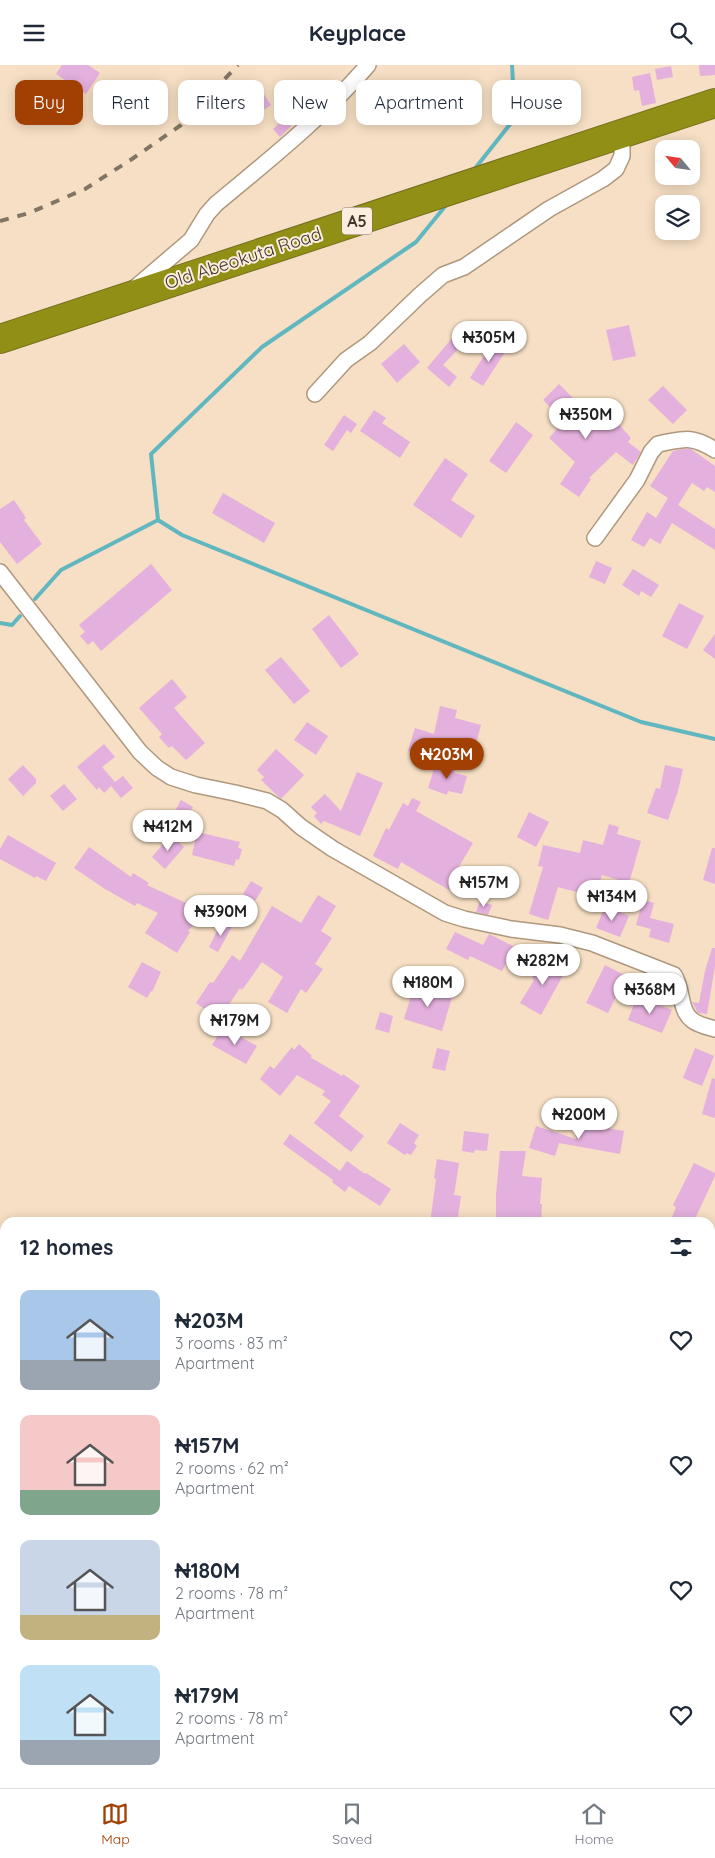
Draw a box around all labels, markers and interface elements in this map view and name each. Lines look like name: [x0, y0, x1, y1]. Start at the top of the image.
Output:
icon: menu: [20, 19, 48, 47]
text: Keyplace: [309, 19, 406, 47]
icon: search: [667, 19, 695, 47]
chip: Buy: [15, 80, 83, 125]
chip: Rent: [93, 80, 168, 125]
chip: Filters: [178, 80, 264, 125]
chip: New: [274, 80, 346, 125]
chip: Apartment: [356, 80, 482, 125]
chip: House: [492, 80, 581, 125]
north arrow: [655, 140, 700, 185]
map controls: [655, 140, 700, 240]
button: layers: [655, 195, 700, 240]
road number: A5: [342, 207, 372, 235]
street label: Old Abeokuta Road: [162, 222, 324, 294]
pin: ₦305M: [454, 321, 524, 363]
text: ₦305M: [463, 327, 515, 347]
pin: ₦350M: [551, 397, 621, 440]
text: ₦350M: [560, 404, 612, 424]
pin: ₦203M: [412, 737, 482, 780]
text: ₦203M: [421, 744, 473, 764]
pin: ₦412M: [133, 809, 203, 852]
text: ₦412M: [143, 816, 193, 836]
pin: ₦157M: [449, 865, 519, 908]
text: ₦157M: [459, 872, 509, 892]
pin: ₦134M: [577, 879, 647, 922]
text: ₦134M: [587, 886, 637, 906]
pin: ₦390M: [186, 895, 256, 937]
text: ₦390M: [195, 901, 247, 921]
pin: ₦282M: [508, 943, 578, 986]
text: ₦282M: [517, 950, 569, 970]
pin: ₦180M: [393, 965, 463, 1008]
text: ₦180M: [403, 972, 453, 992]
pin: ₦368M: [615, 973, 685, 1015]
text: ₦368M: [624, 979, 676, 999]
pin: ₦179M: [200, 1003, 270, 1046]
text: ₦179M: [211, 1010, 259, 1030]
pin: ₦200M: [544, 1097, 614, 1140]
text: ₦200M: [552, 1104, 606, 1124]
icon: filters: [667, 1233, 695, 1261]
text: 12 homes: [20, 1234, 113, 1260]
text: ₦203M: [175, 1307, 244, 1333]
icon: home: [60, 1310, 120, 1370]
icon: heart: [667, 1326, 695, 1354]
text: 3 rooms · 83 m²: [175, 1333, 288, 1353]
text: Apartment: [175, 1353, 255, 1373]
text: ₦157M: [175, 1432, 239, 1458]
icon: home: [60, 1435, 120, 1495]
icon: heart: [667, 1451, 695, 1479]
text: 2 rooms · 62 m²: [175, 1458, 289, 1478]
text: Apartment: [175, 1478, 255, 1498]
text: ₦180M: [175, 1557, 240, 1583]
icon: home: [60, 1560, 120, 1620]
icon: heart: [667, 1576, 695, 1604]
text: 2 rooms · 78 m²: [175, 1583, 288, 1603]
text: Apartment: [175, 1603, 255, 1623]
text: ₦179M: [175, 1682, 239, 1708]
icon: home: [60, 1685, 120, 1745]
icon: heart: [667, 1701, 695, 1729]
text: 2 rooms · 78 m²: [175, 1708, 288, 1728]
text: Apartment: [175, 1728, 255, 1748]
tab: Map: [101, 1800, 130, 1848]
tab: Saved: [332, 1800, 372, 1848]
tab: Home: [575, 1800, 614, 1848]

